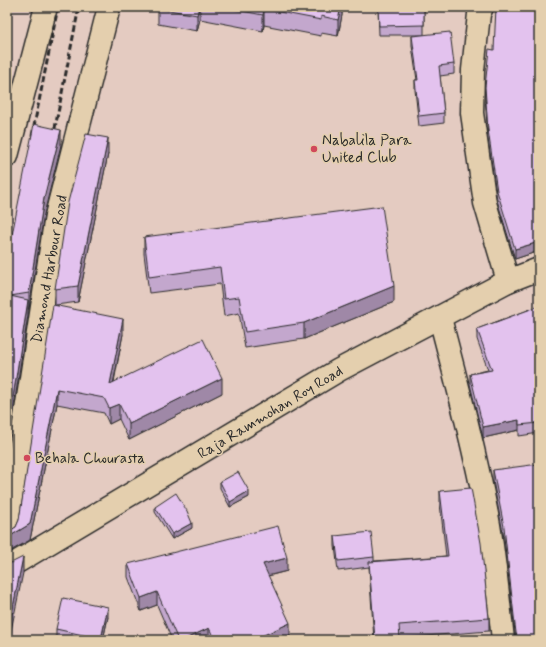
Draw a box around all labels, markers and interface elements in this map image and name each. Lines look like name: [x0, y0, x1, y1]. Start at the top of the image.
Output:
place label: Nabalila Para United Club: [322, 131, 413, 168]
marker: Nabalila Para United Club: [309, 144, 319, 154]
street label: Diamond Harbour Road: [27, 193, 73, 345]
street label: Raja Rammohan Roy Road: [194, 361, 347, 464]
place label: Behala Chourasta: [35, 449, 145, 469]
marker: Behala Chourasta: [22, 453, 32, 463]

